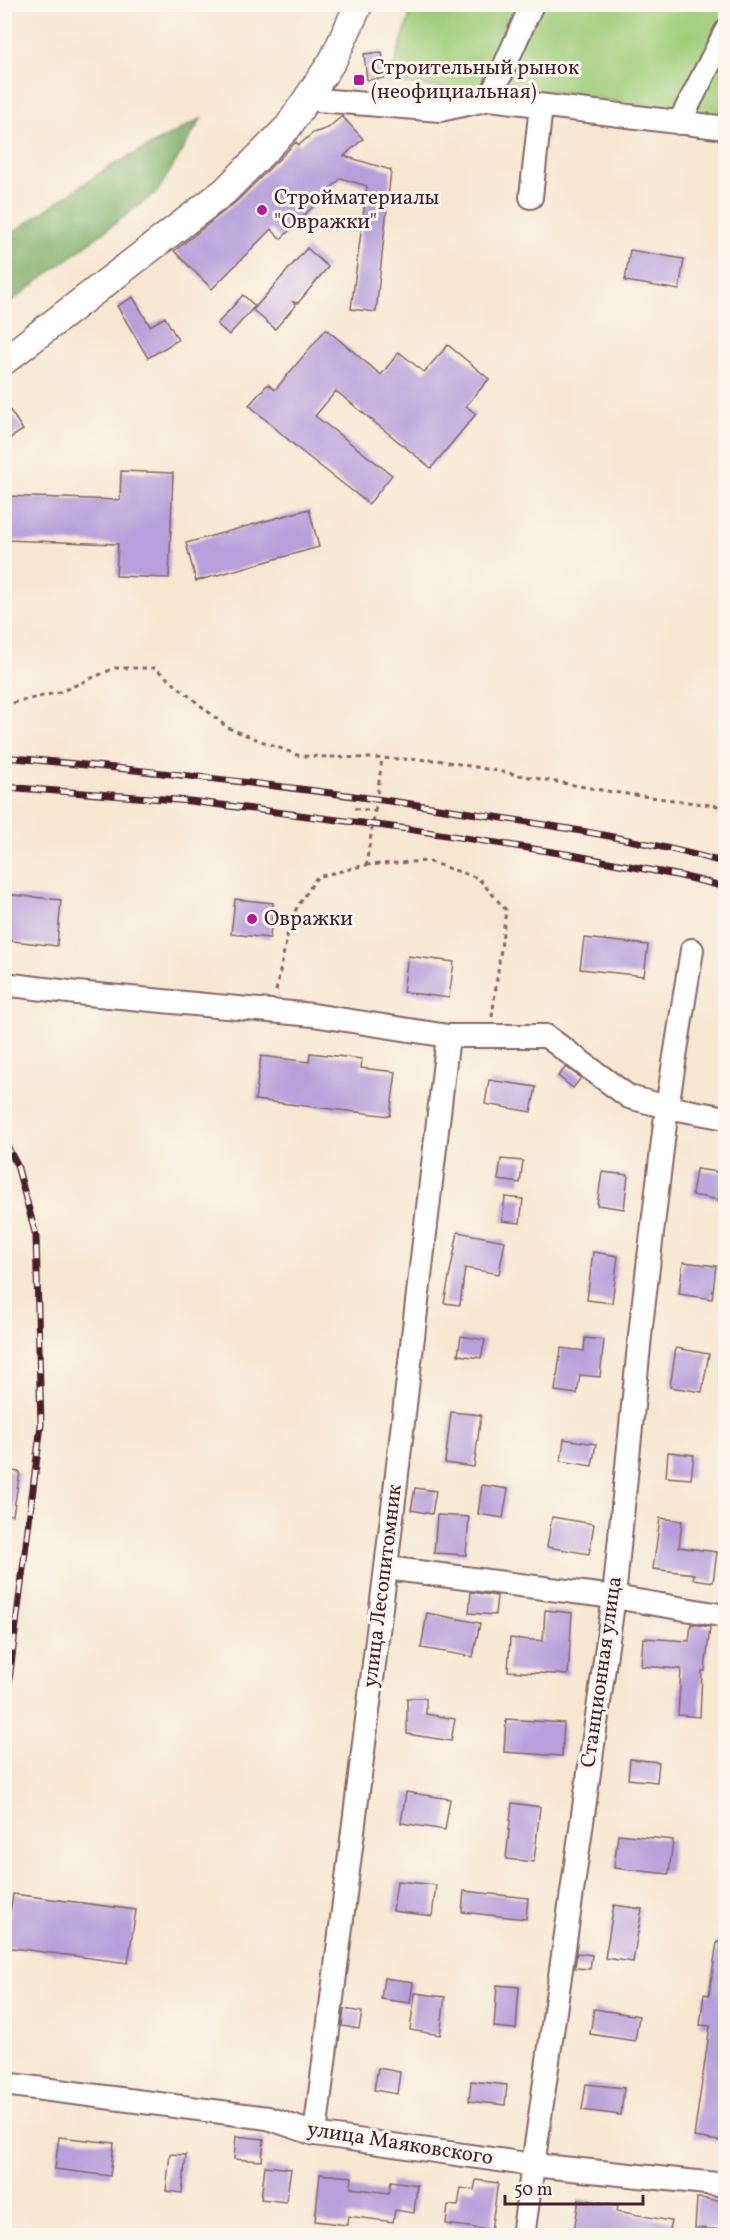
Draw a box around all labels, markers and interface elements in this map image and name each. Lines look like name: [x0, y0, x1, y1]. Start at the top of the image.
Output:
place label: Строительный рынок (неофициальная): [371, 54, 579, 107]
marker: Строительный рынок (неофициальная): [352, 73, 366, 87]
place label: Стройматериалы "Овражки": [274, 184, 440, 237]
marker: Стройматериалы "Овражки": [255, 203, 269, 217]
place label: Овражки: [264, 905, 353, 934]
marker: Овражки: [245, 912, 259, 926]
street label: улица Лесопитомник: [356, 1483, 410, 1689]
street label: Станционная улица: [574, 1575, 630, 1769]
street label: улица Маяковского: [305, 2115, 495, 2173]
scale bar: [505, 2168, 643, 2206]
text: 50 m: [514, 2178, 553, 2203]

